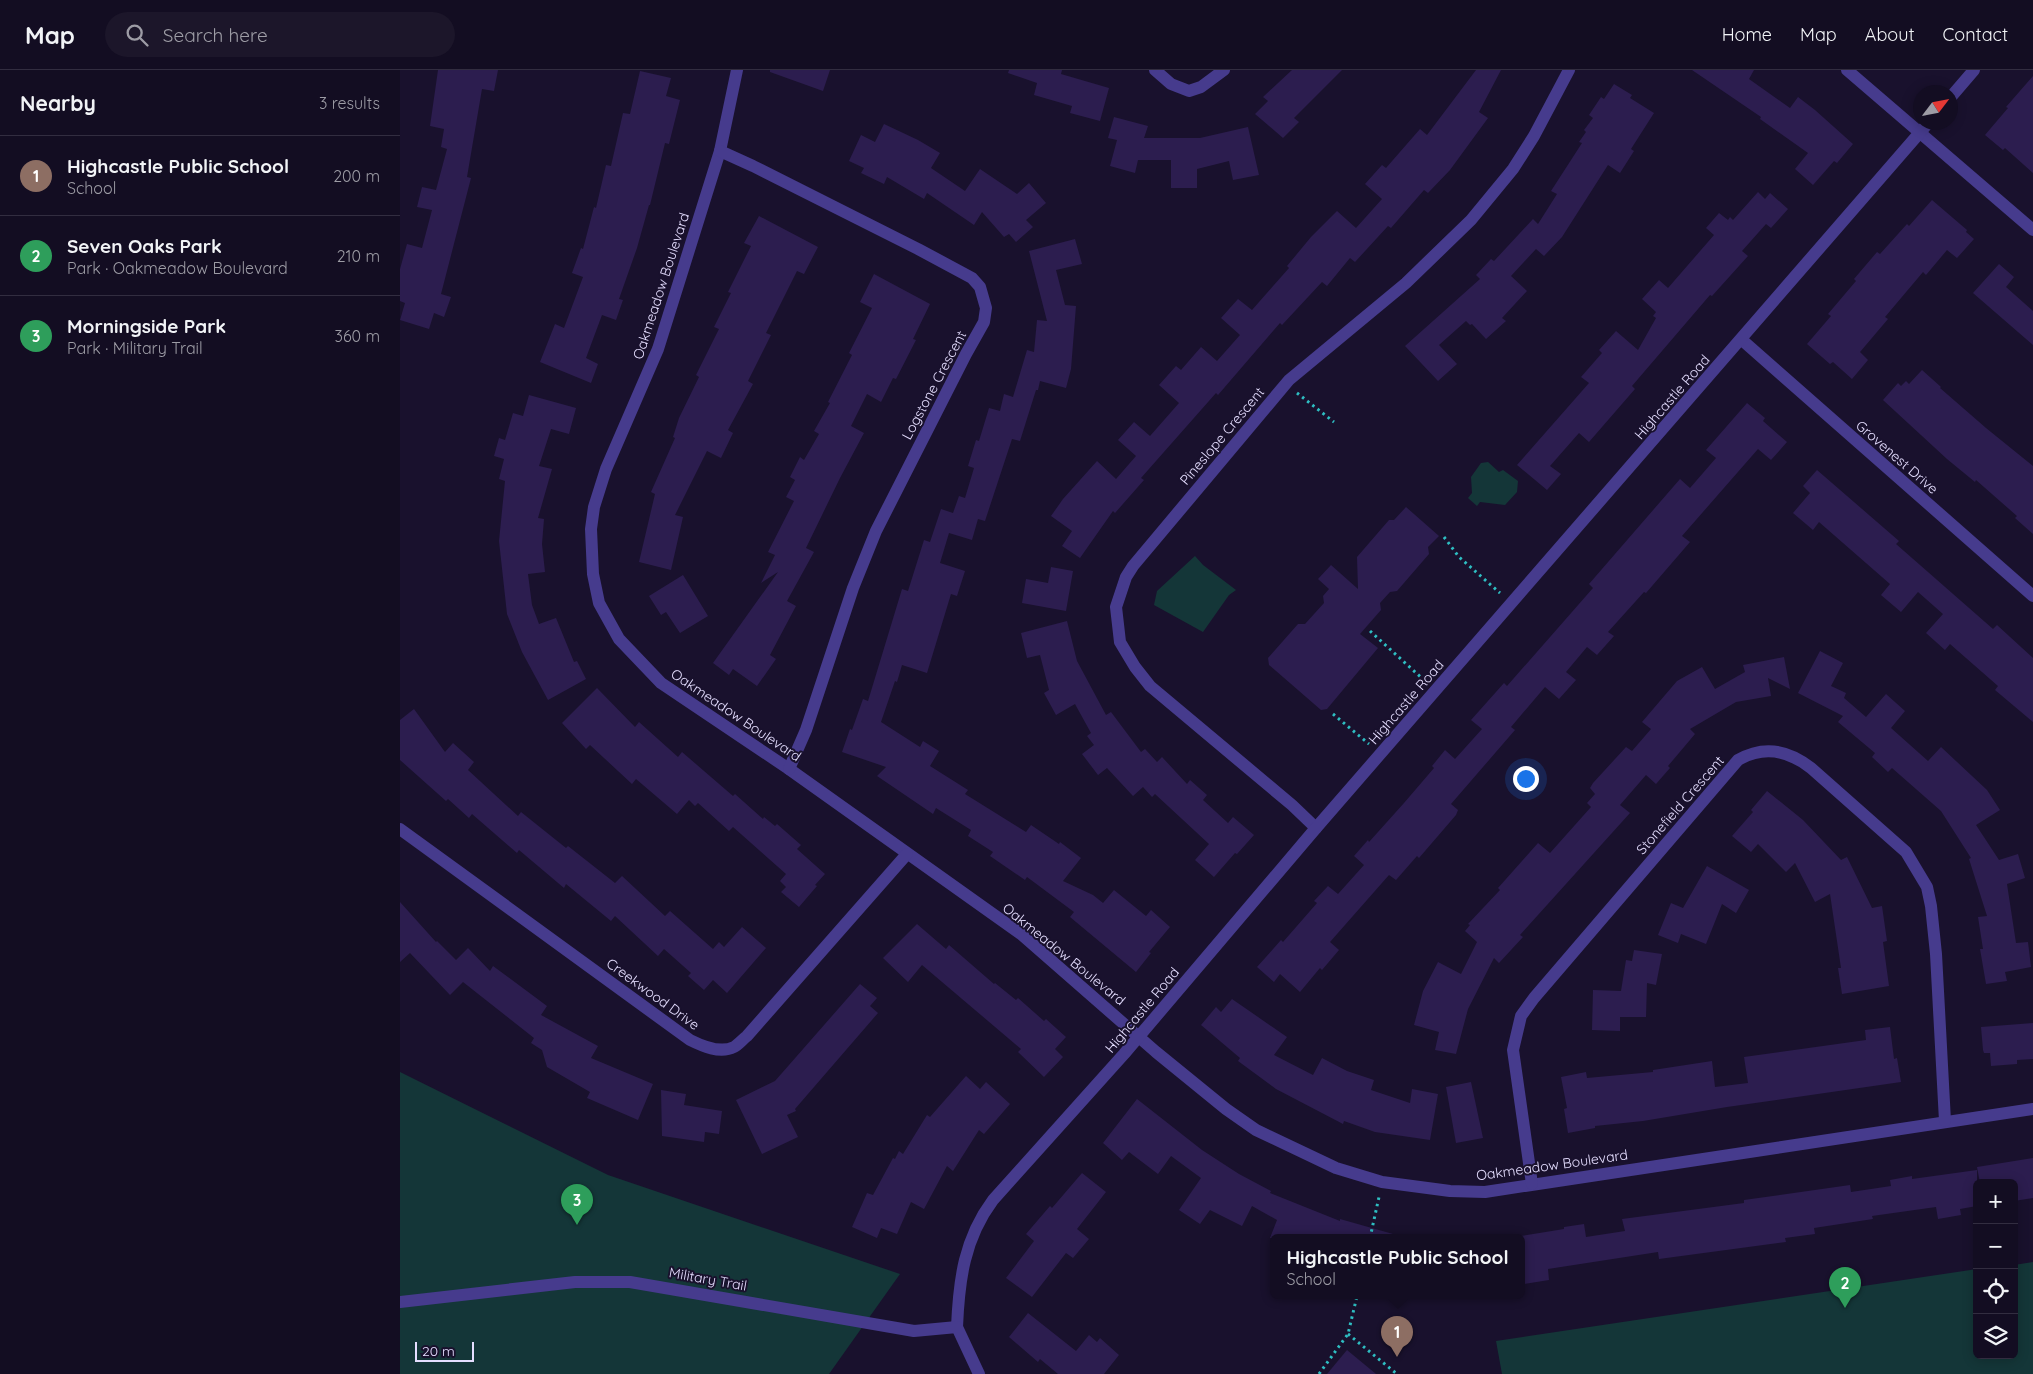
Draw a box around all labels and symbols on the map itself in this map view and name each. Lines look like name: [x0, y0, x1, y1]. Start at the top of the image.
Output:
north arrow: [1913, 85, 1958, 130]
street label: Oakmeadow Boulevard: [629, 210, 693, 362]
street label: Logstone Crescent: [898, 327, 970, 443]
street label: Highcastle Road: [1630, 351, 1714, 443]
street label: Pineslope Crescent: [1176, 383, 1268, 489]
street label: Grovenest Drive: [1852, 416, 1942, 498]
street label: Highcastle Road: [1364, 656, 1448, 748]
street label: Oakmeadow Boulevard: [668, 665, 804, 765]
street label: Stonefield Crescent: [1632, 752, 1728, 858]
your location: [1513, 766, 1539, 792]
street label: Oakmeadow Boulevard: [999, 899, 1129, 1009]
street label: Creekwood Drive: [603, 954, 703, 1034]
street label: Highcastle Road: [1101, 963, 1183, 1057]
street label: Oakmeadow Boulevard: [1475, 1145, 1629, 1185]
pin: 3: [561, 1184, 593, 1225]
street label: Military Trail: [668, 1263, 748, 1295]
pin: 2: [1829, 1267, 1861, 1308]
pin: 1: [1381, 1316, 1413, 1357]
scale bar: [415, 1339, 474, 1362]

